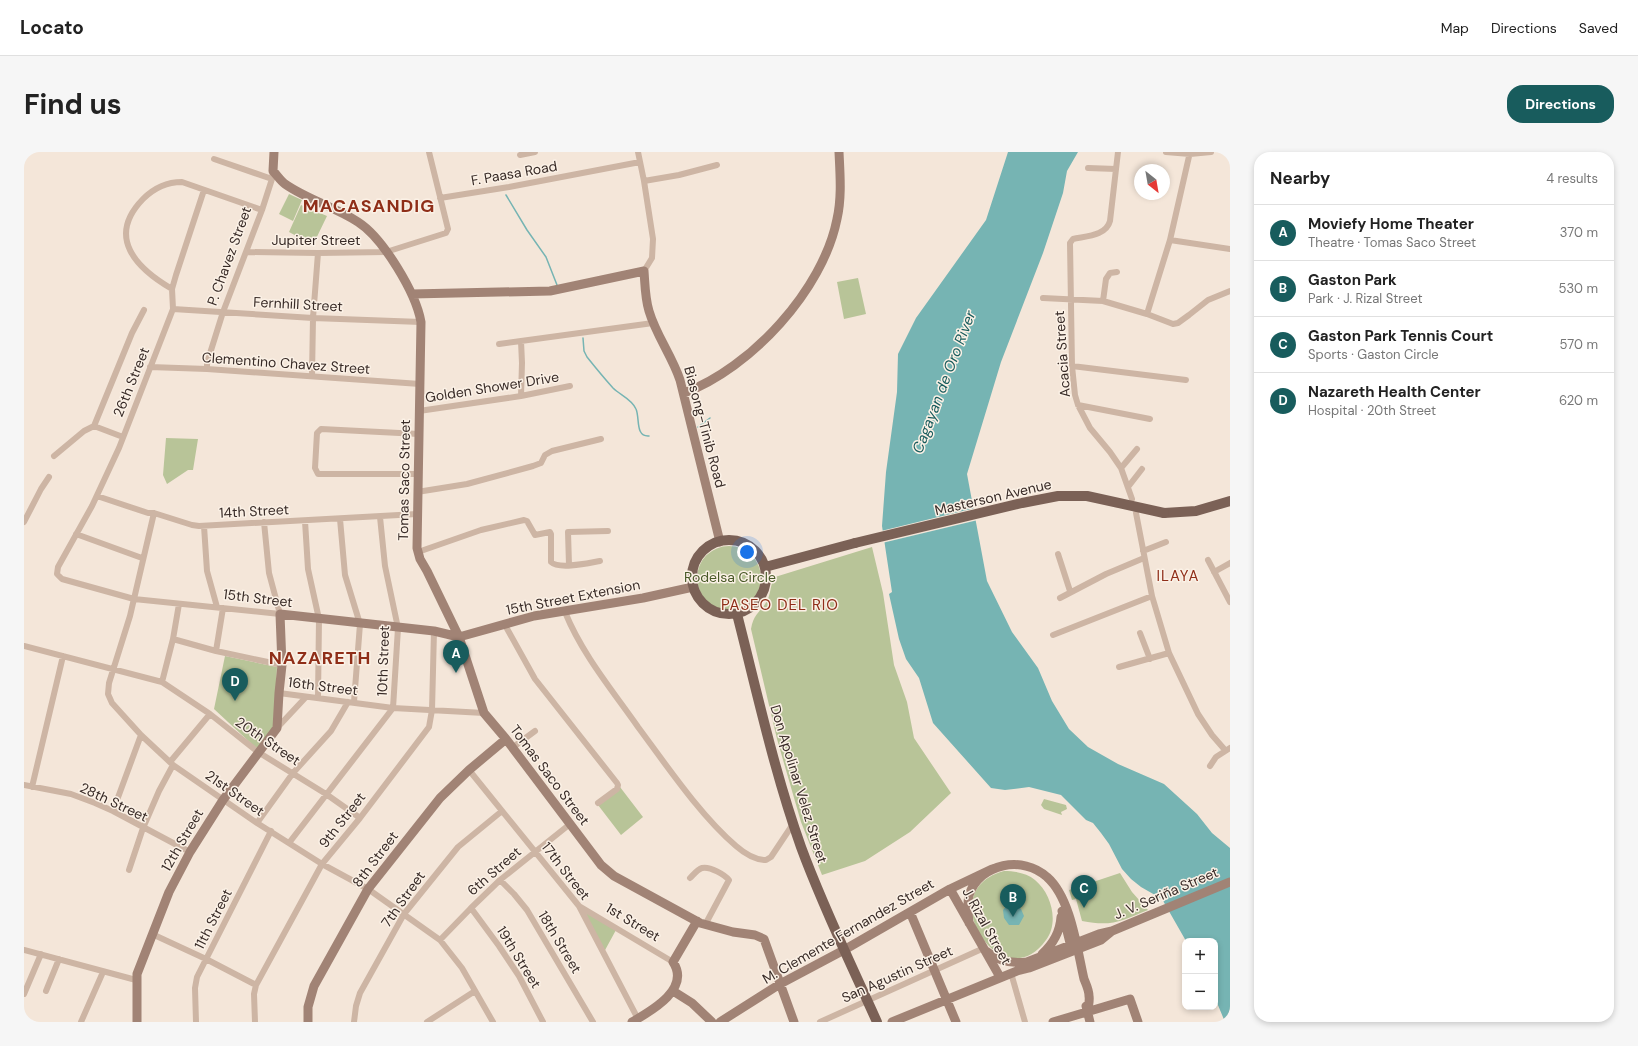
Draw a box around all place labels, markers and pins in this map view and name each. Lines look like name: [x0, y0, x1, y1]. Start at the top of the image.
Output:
pin: A: [443, 640, 469, 673]
pin: D: [222, 668, 248, 701]
pin: C: [1071, 875, 1097, 908]
pin: B: [1000, 884, 1026, 917]

